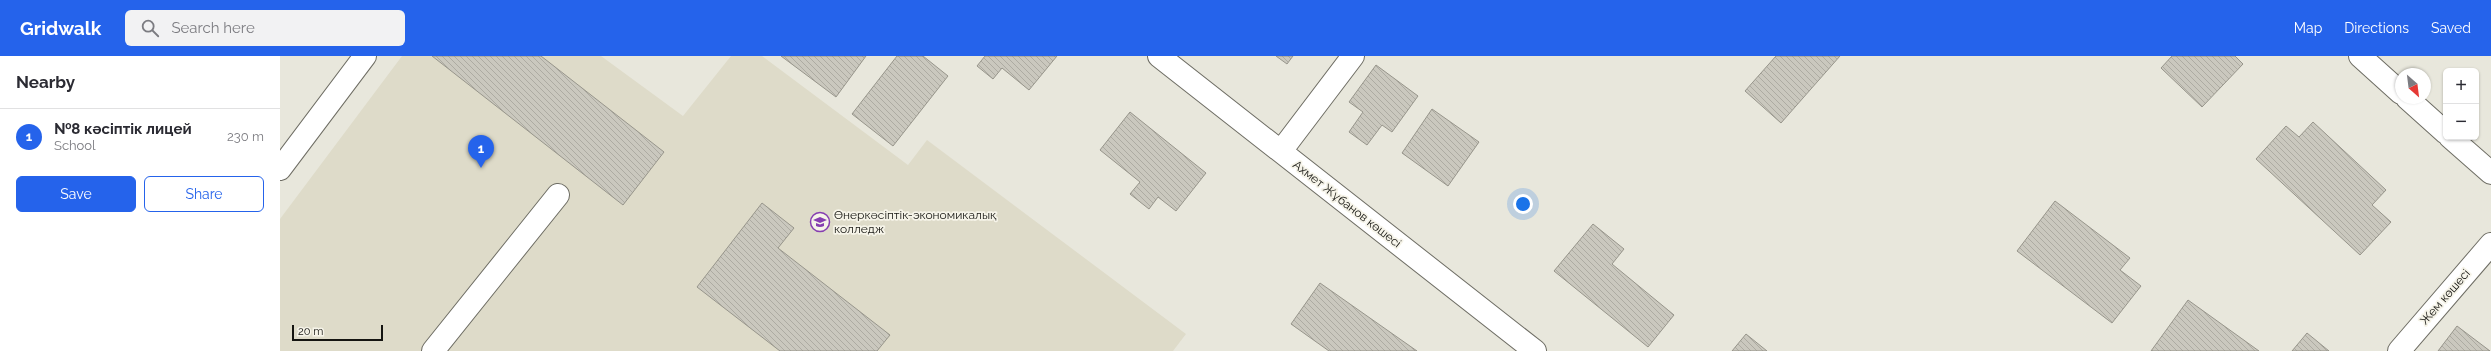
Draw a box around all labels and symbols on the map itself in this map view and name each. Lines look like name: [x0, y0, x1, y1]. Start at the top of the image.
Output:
north arrow: [2395, 68, 2431, 104]
pin: 1: [468, 135, 494, 168]
street label: Ахмет Жұбанов көшесі: [1290, 158, 1404, 250]
your location: [1513, 194, 1533, 214]
place label: Өнеркәсіптік-экономикалық колледж: [834, 208, 997, 236]
school or university icon: Өнеркәсіптік-экономикалық колледж: [809, 211, 831, 233]
street label: Жем көшесі: [2417, 266, 2473, 328]
scale bar: [292, 323, 383, 342]

